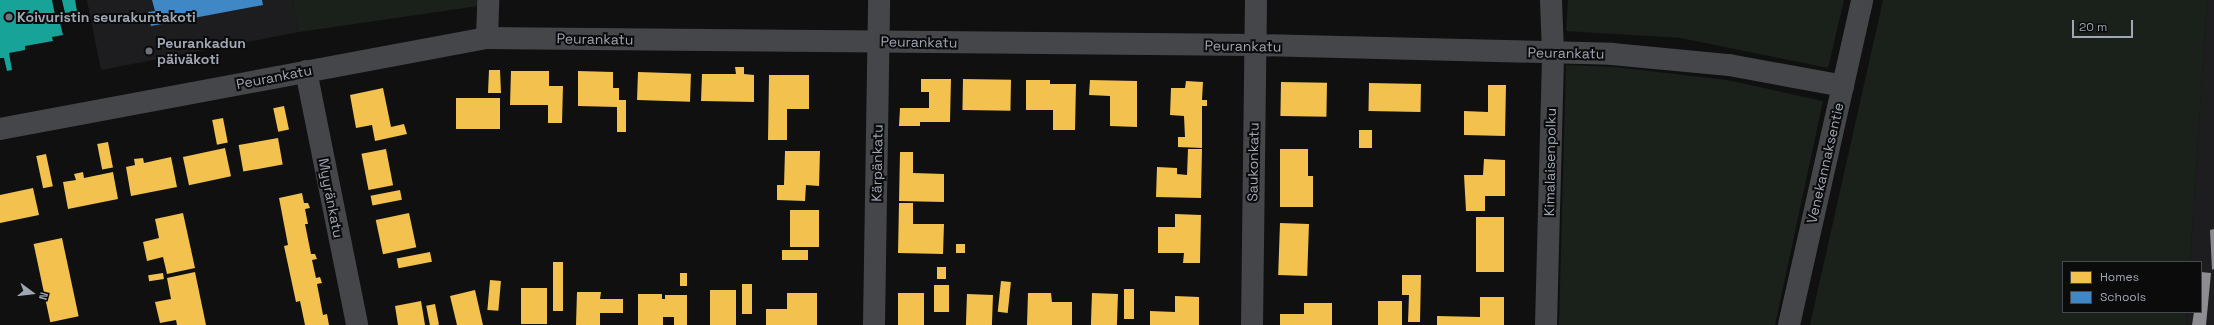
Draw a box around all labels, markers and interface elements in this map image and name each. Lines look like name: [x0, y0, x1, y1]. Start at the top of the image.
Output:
place label: Koivuristin seurakuntakoti: [17, 9, 196, 25]
marker: Koivuristin seurakuntakoti: [4, 12, 14, 22]
scale bar: [2074, 12, 2135, 38]
text: 20 m: [2079, 19, 2107, 35]
street label: Peurankatu: [557, 30, 633, 48]
street label: Peurankatu: [881, 33, 957, 51]
place label: Peurankadun päiväkoti: [157, 35, 246, 68]
street label: Peurankatu: [1205, 37, 1281, 55]
street label: Peurankatu: [1528, 44, 1604, 62]
marker: Peurankadun päiväkoti: [144, 46, 154, 56]
street label: Peurankatu: [235, 61, 313, 93]
street label: Venekannaksentie: [1803, 101, 1847, 225]
street label: Kimalaisenpolku: [1541, 108, 1559, 216]
street label: Saukonkatu: [1244, 122, 1262, 202]
street label: Kärpänkatu: [868, 124, 886, 202]
street label: Myyränkatu: [315, 157, 347, 239]
legend: [2062, 261, 2202, 313]
text: Homes: [2100, 269, 2139, 285]
north arrow: [12, 273, 52, 313]
text: Schools: [2100, 289, 2146, 305]
text: N: [36, 291, 51, 301]

